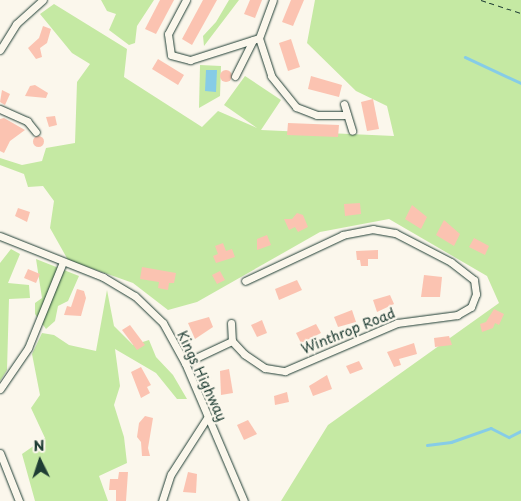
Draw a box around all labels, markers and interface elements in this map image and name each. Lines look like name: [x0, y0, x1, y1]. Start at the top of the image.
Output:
street label: Winthrop Road: [298, 304, 398, 358]
street label: Kings Highway: [174, 328, 230, 424]
text: N: [33, 435, 45, 456]
north arrow: [15, 436, 65, 486]

